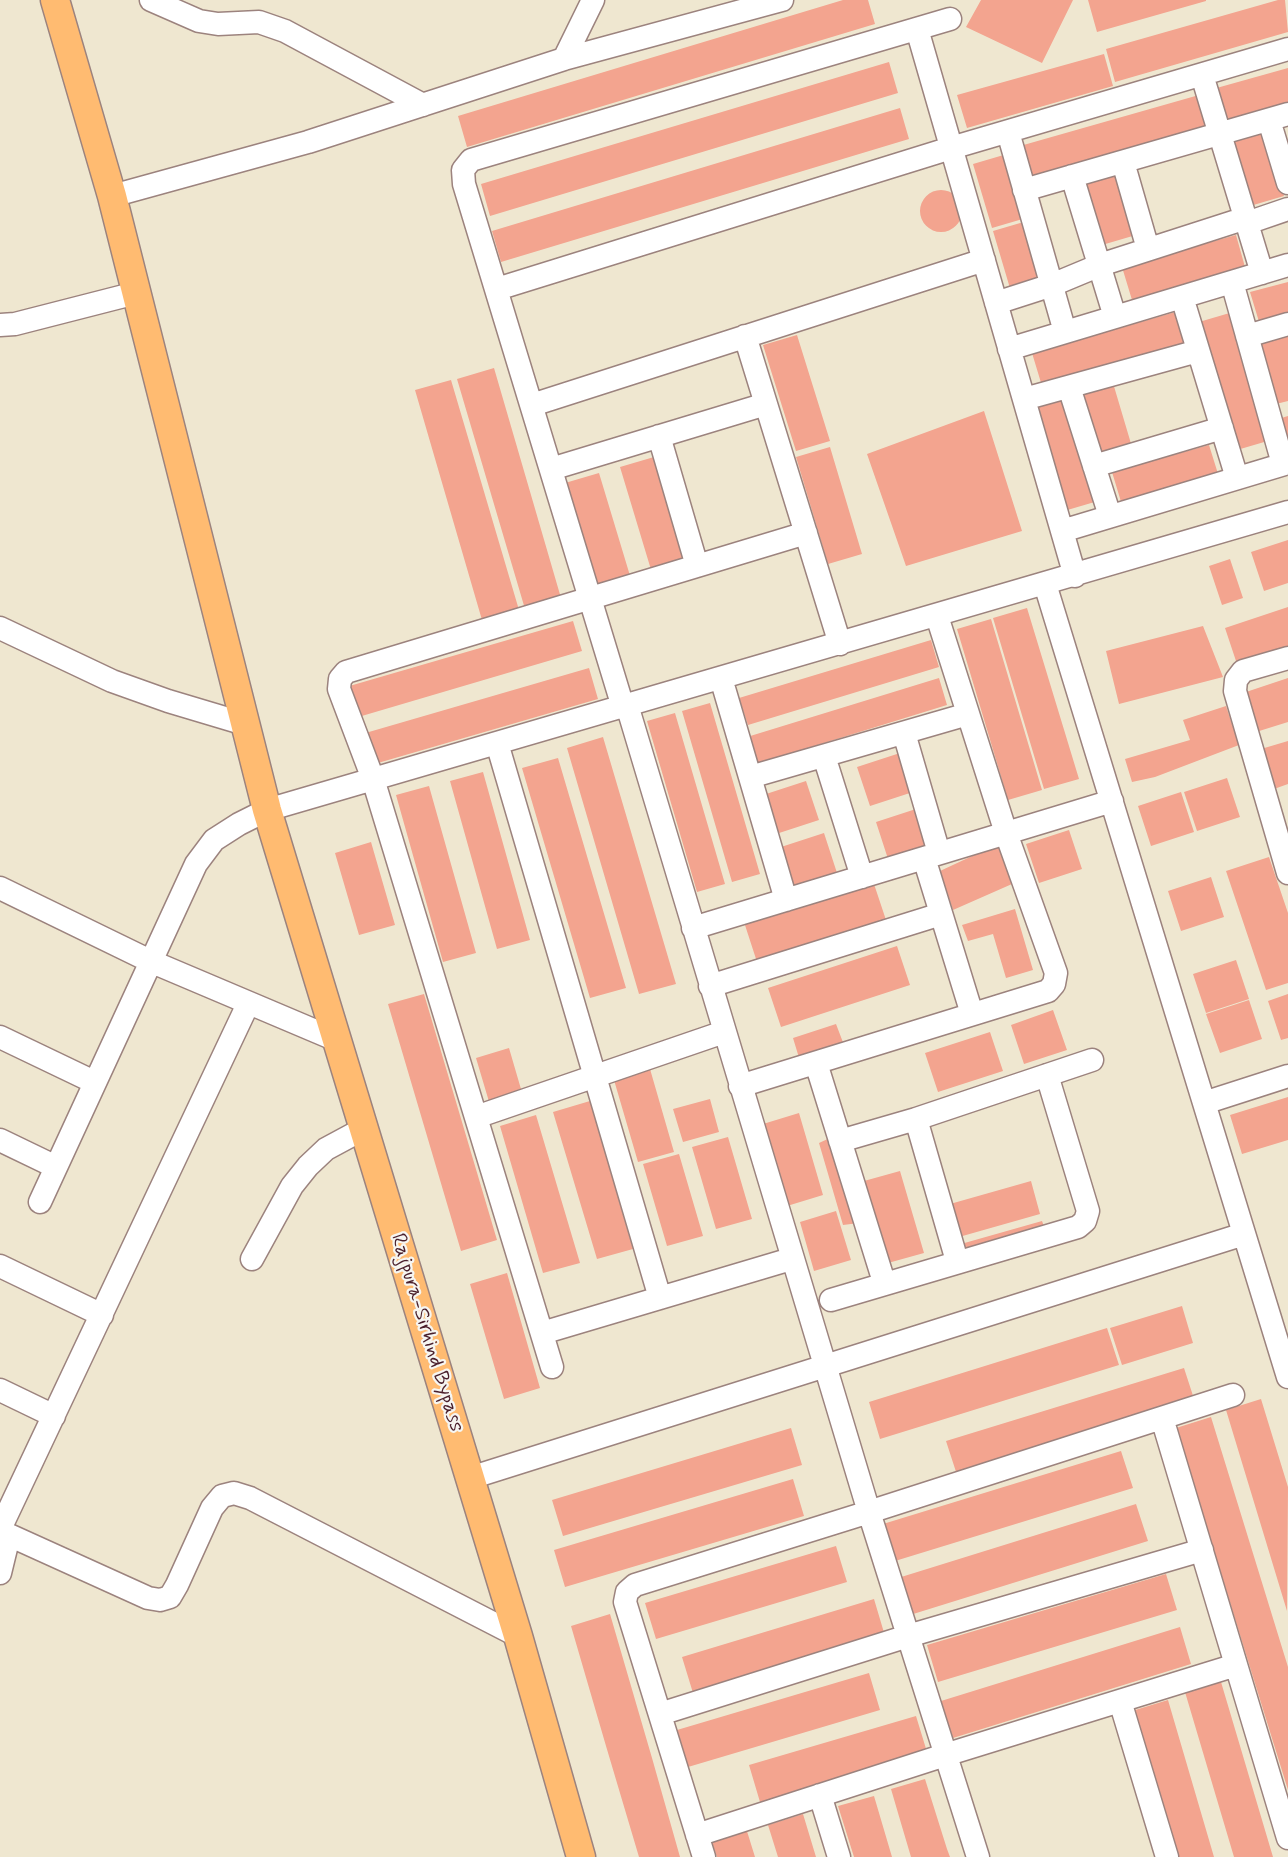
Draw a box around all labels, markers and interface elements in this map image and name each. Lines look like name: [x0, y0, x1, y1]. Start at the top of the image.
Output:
street label: Rajpura-Sirhind Bypass: [384, 1231, 468, 1435]

